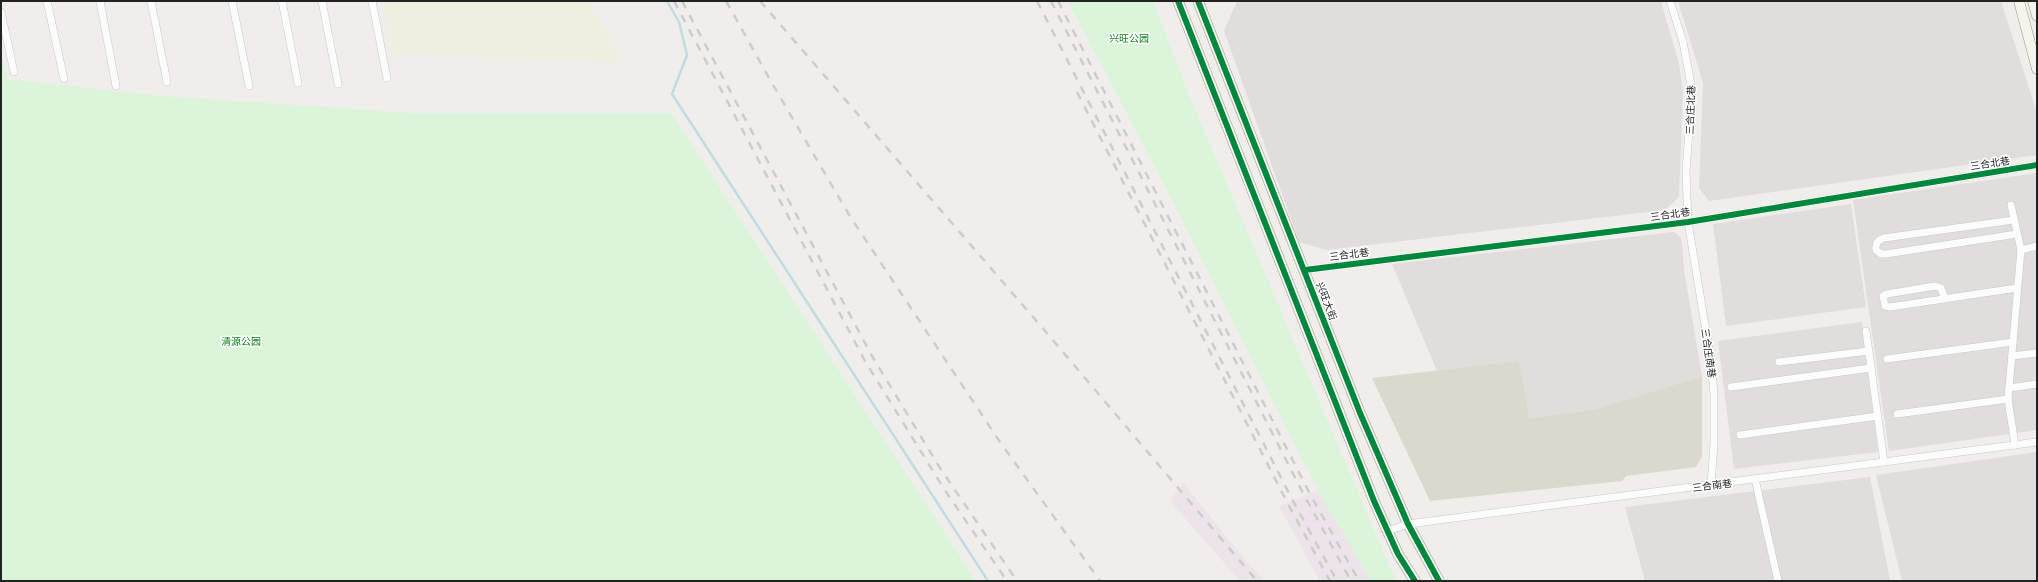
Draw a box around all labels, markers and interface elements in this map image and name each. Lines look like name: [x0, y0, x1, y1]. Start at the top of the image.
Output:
park label: 兴旺公园: [1109, 32, 1149, 46]
street label: 三合庄北巷: [1683, 85, 1699, 135]
street label: 三合北巷: [1969, 154, 2011, 174]
street label: 三合北巷: [1649, 205, 1691, 225]
street label: 三合北巷: [1328, 246, 1370, 264]
street label: 兴旺大街: [1312, 280, 1340, 323]
street label: 三合庄南巷: [1698, 327, 1718, 379]
park label: 清源公园: [221, 335, 261, 349]
street label: 三合南巷: [1691, 477, 1733, 495]

